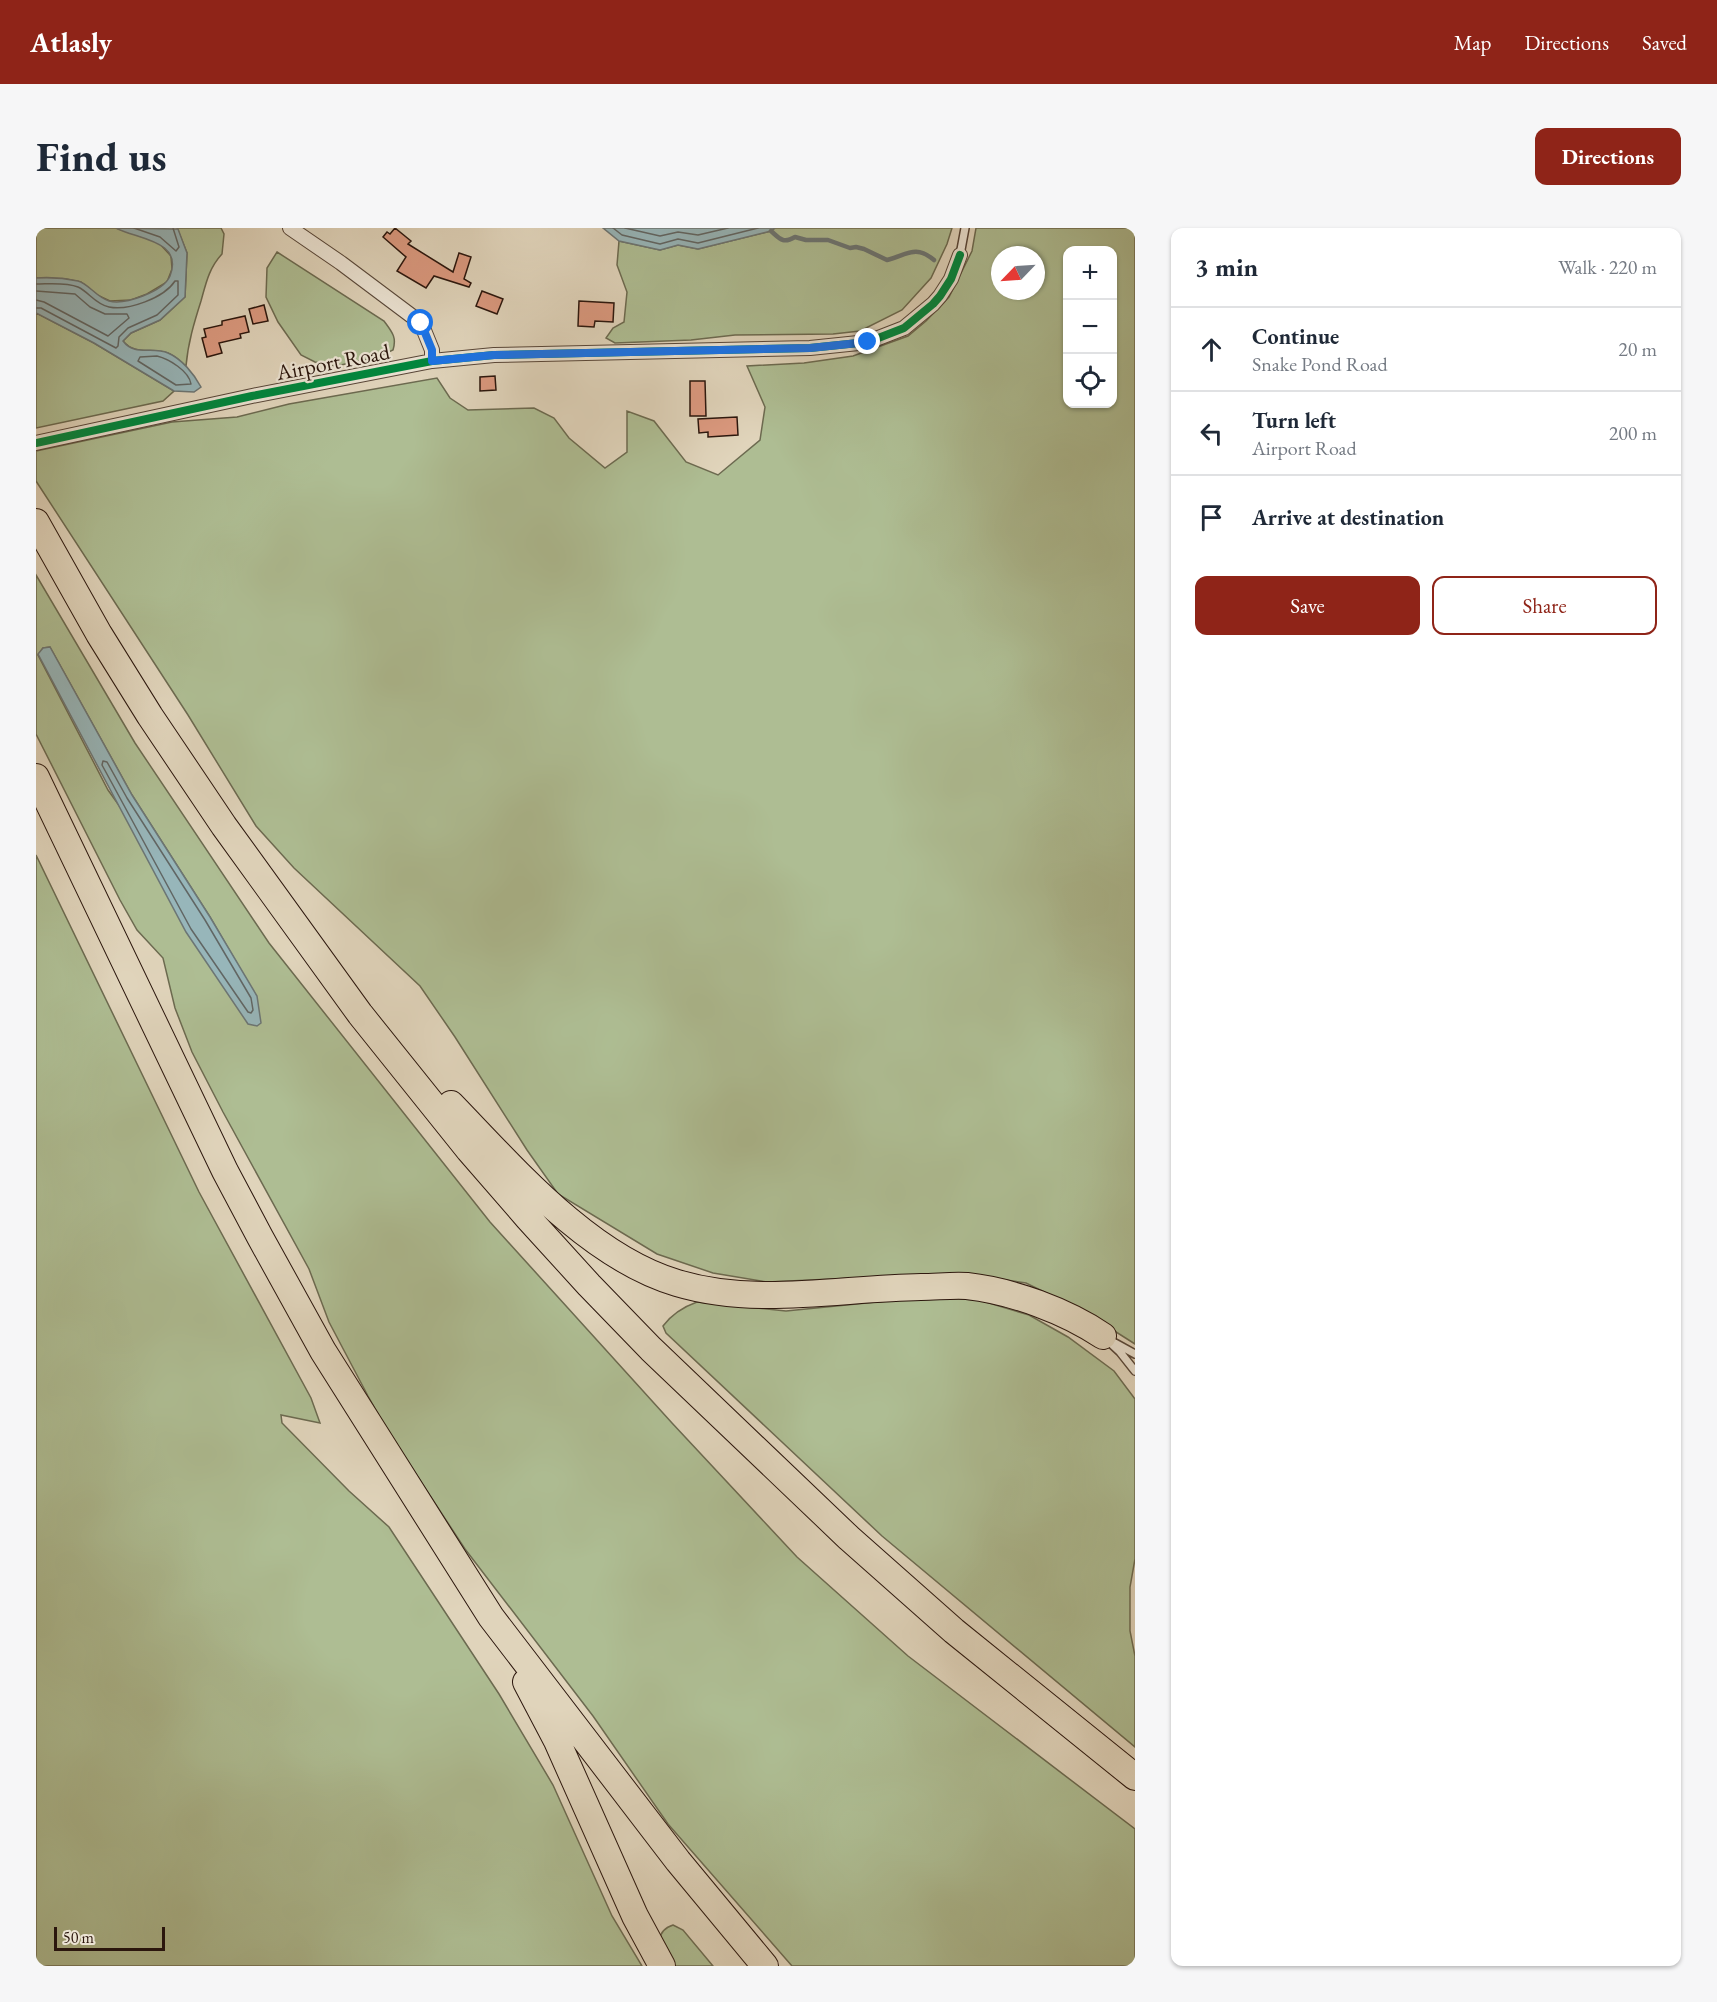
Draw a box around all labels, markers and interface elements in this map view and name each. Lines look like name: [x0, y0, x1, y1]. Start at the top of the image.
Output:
text: Atlasly: [30, 24, 112, 60]
text: Map: [1454, 29, 1491, 56]
text: Directions: [1524, 29, 1609, 56]
text: Saved: [1642, 29, 1687, 56]
button: Directions: [1535, 128, 1681, 185]
text: Find us: [36, 129, 167, 184]
north arrow: [991, 246, 1045, 300]
map controls: [1063, 246, 1117, 408]
button: +: [1063, 246, 1117, 300]
text: 3 min: [1195, 250, 1258, 284]
text: Walk · 220 m: [1558, 254, 1657, 280]
button: −: [1063, 300, 1117, 354]
route start: [407, 309, 433, 335]
text: Continue: [1252, 322, 1339, 351]
route end: [854, 328, 880, 354]
icon: ahead: [1195, 333, 1228, 366]
text: 20 m: [1618, 336, 1657, 362]
street label: Airport Road: [273, 337, 393, 387]
text: Snake Pond Road: [1252, 351, 1388, 377]
button: locate: [1063, 354, 1117, 408]
text: Turn left: [1252, 406, 1336, 435]
icon: left: [1195, 417, 1228, 450]
text: 200 m: [1609, 420, 1657, 446]
text: Airport Road: [1252, 435, 1357, 461]
icon: arrive: [1195, 501, 1228, 534]
text: Arrive at destination: [1252, 503, 1444, 532]
button: Save: [1195, 576, 1420, 635]
button: Share: [1432, 576, 1657, 635]
scale bar: [54, 1924, 165, 1952]
text: 50 m: [63, 1927, 94, 1948]

